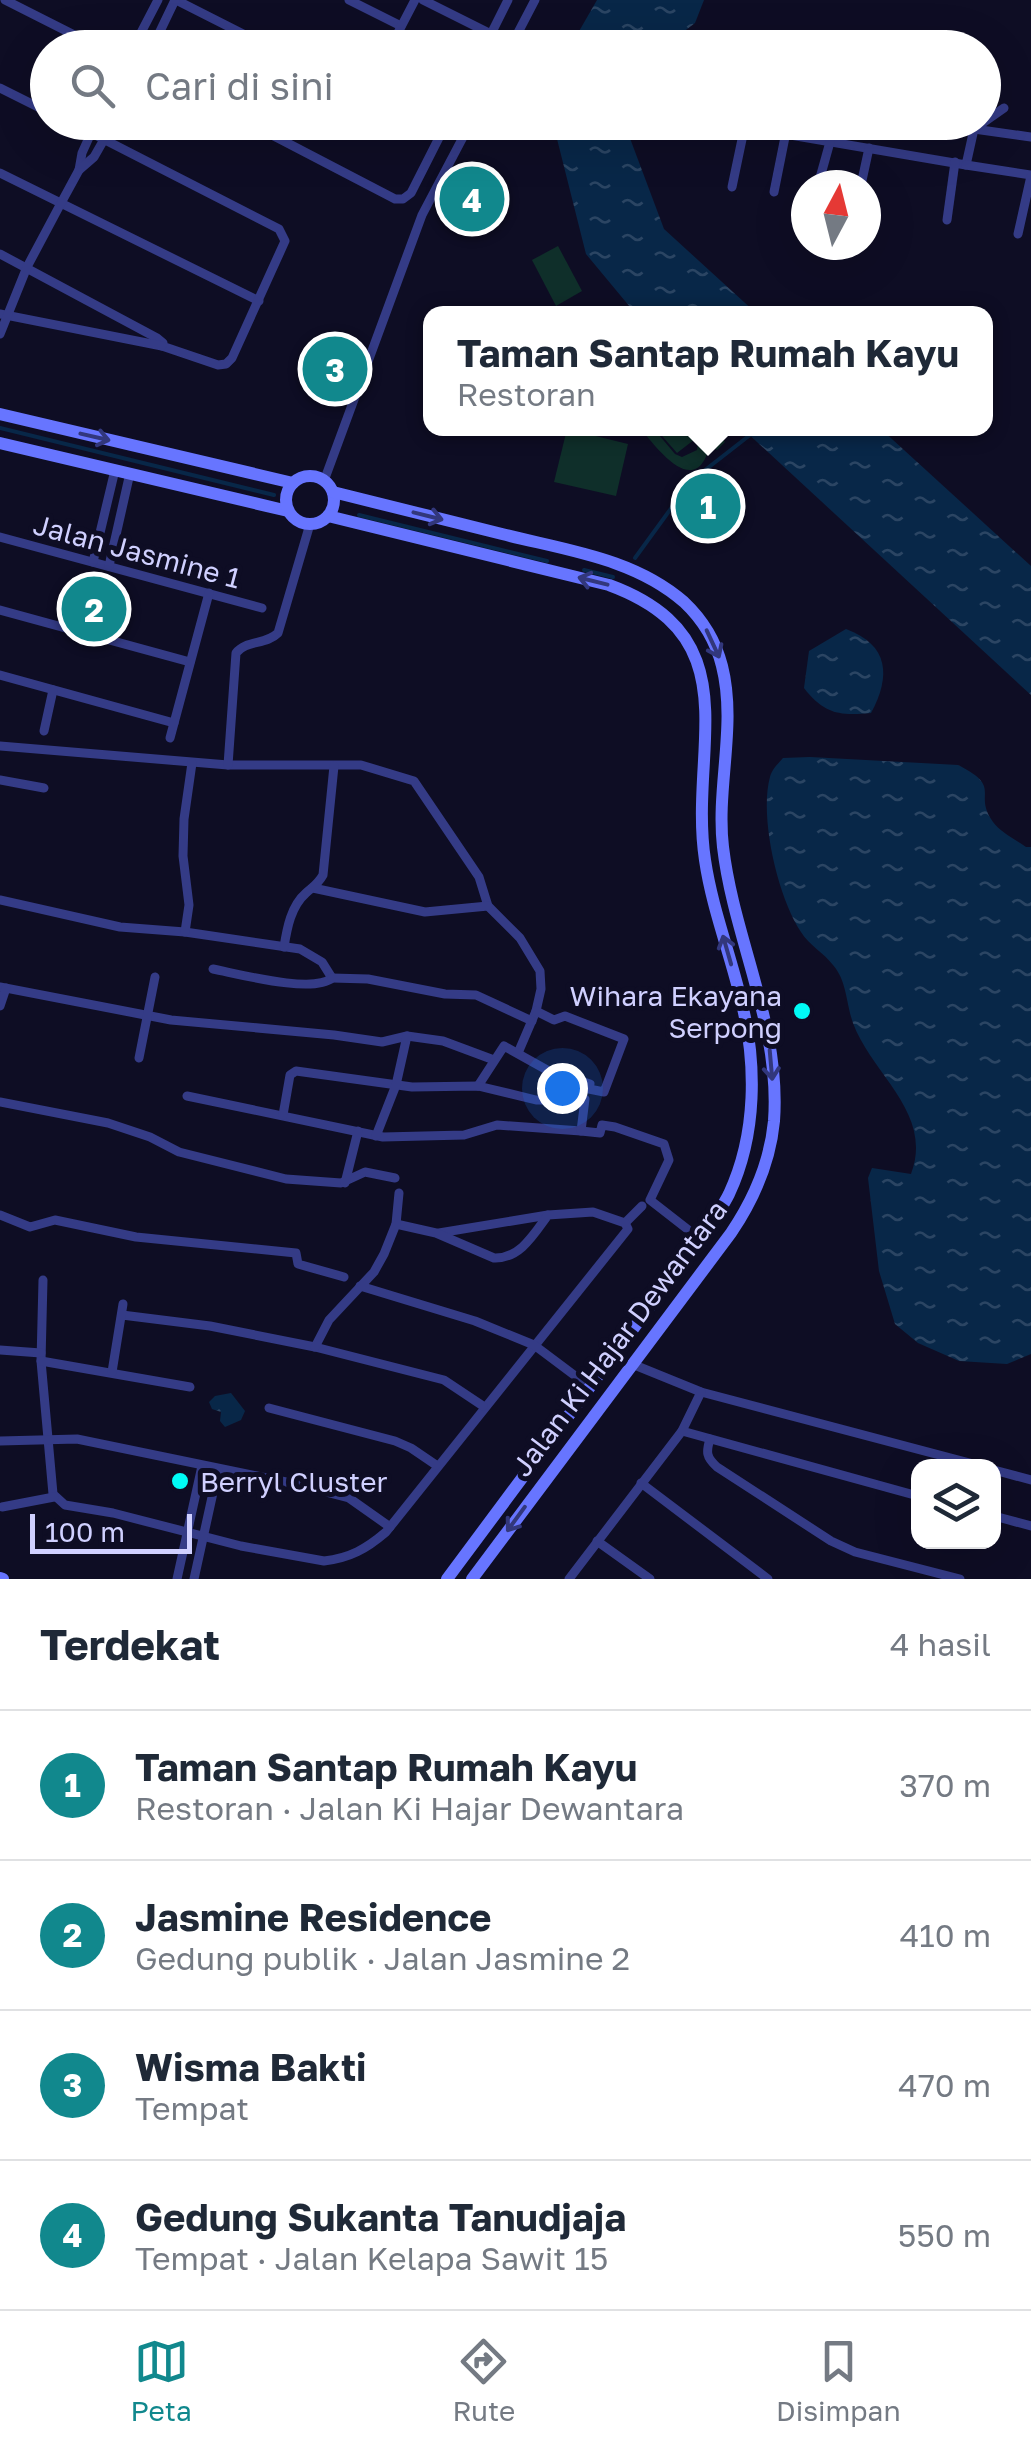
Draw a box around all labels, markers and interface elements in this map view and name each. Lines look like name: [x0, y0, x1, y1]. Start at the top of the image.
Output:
search box: [30, 30, 1001, 140]
icon: search: [65, 58, 120, 113]
text: Cari di sini: [145, 63, 334, 108]
pin: 4: [440, 162, 504, 236]
north arrow: [791, 170, 881, 260]
popup: [423, 306, 993, 436]
text: Taman Santap Rumah Kayu: [457, 330, 959, 375]
pin: 3: [302, 332, 368, 406]
text: Restoran: [457, 375, 596, 413]
one-way arrow: [79, 428, 110, 447]
pin: 1: [676, 468, 740, 544]
one-way arrow: [412, 507, 443, 526]
street label: Jalan Jasmine 1: [30, 508, 244, 594]
one-way arrow: [578, 571, 609, 590]
pin: 2: [62, 572, 126, 646]
one-way arrow: [705, 628, 723, 659]
one-way arrow: [717, 935, 735, 966]
place label: Wihara Ekayana Serpong: [570, 979, 782, 1044]
marker: Wihara Ekayana Serpong: [791, 1000, 813, 1022]
one-way arrow: [762, 1049, 781, 1081]
your location: [537, 1063, 588, 1114]
street label: Jalan Ki Hajar Dewantara: [505, 1194, 733, 1482]
map controls: [911, 1459, 1001, 1549]
button: layers: [911, 1459, 1001, 1549]
place label: Berryl Cluster: [200, 1465, 388, 1498]
marker: Berryl Cluster: [169, 1470, 191, 1492]
one-way arrow: [506, 1505, 527, 1532]
scale bar: [30, 1509, 192, 1554]
text: 100 m: [45, 1515, 125, 1548]
text: Terdekat: [40, 1619, 220, 1669]
text: 4 hasil: [890, 1625, 991, 1663]
text: Taman Santap Rumah Kayu: [135, 1744, 637, 1789]
text: 1: [64, 1766, 81, 1804]
text: 370 m: [899, 1766, 991, 1804]
text: Restoran · Jalan Ki Hajar Dewantara: [135, 1789, 684, 1827]
text: Jasmine Residence: [135, 1894, 492, 1939]
text: 2: [63, 1916, 82, 1954]
text: 410 m: [900, 1916, 991, 1954]
text: Gedung publik · Jalan Jasmine 2: [135, 1939, 630, 1977]
text: Wisma Bakti: [135, 2044, 367, 2089]
text: 3: [63, 2066, 82, 2104]
text: 470 m: [898, 2066, 991, 2104]
text: Tempat: [135, 2089, 249, 2127]
text: Gedung Sukanta Tanudjaja: [135, 2194, 626, 2239]
text: 4: [62, 2216, 83, 2254]
text: 550 m: [898, 2216, 991, 2254]
text: Tempat · Jalan Kelapa Sawit 15: [135, 2239, 608, 2277]
tab: Peta: [130, 2334, 192, 2427]
tab: Rute: [452, 2334, 515, 2427]
tab: Disimpan: [776, 2334, 901, 2427]

